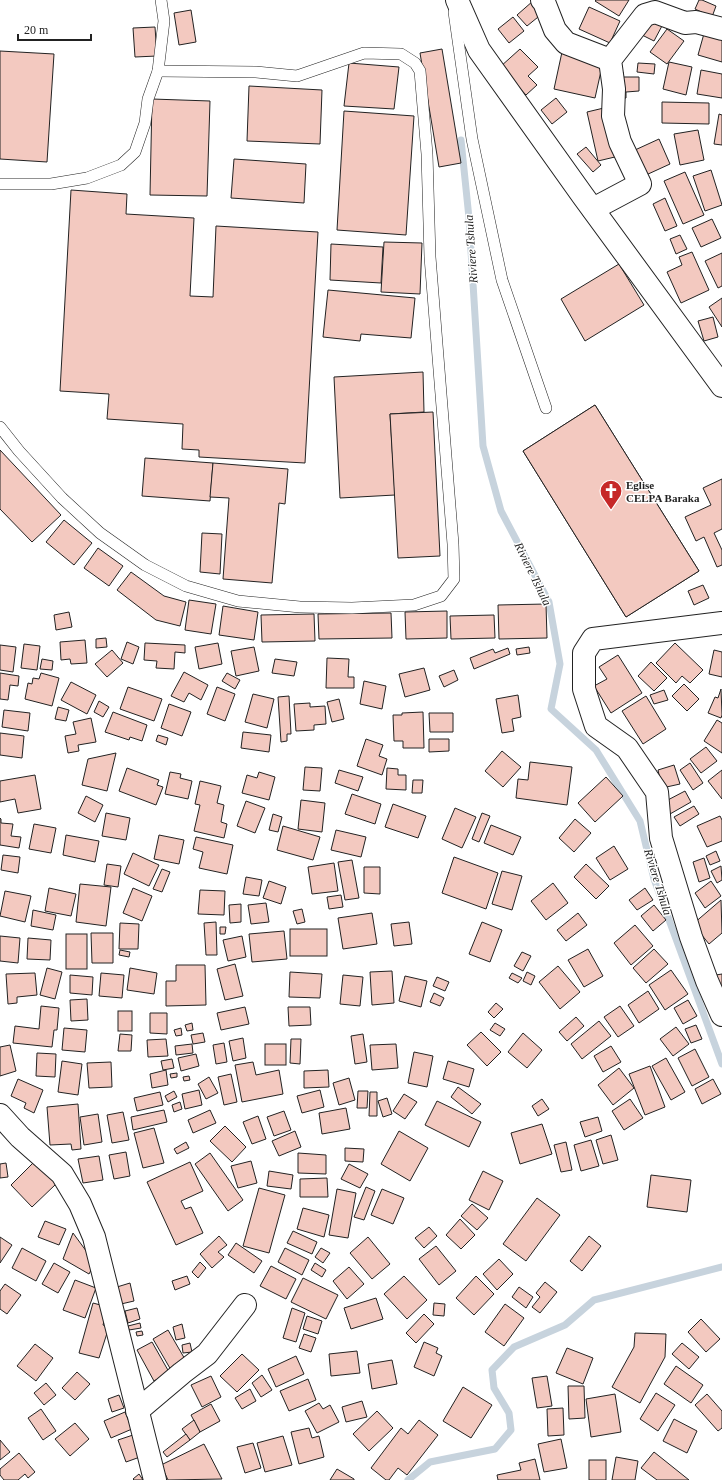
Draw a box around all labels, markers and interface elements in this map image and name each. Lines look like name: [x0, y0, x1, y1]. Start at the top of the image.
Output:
scale bar: [18, 16, 91, 42]
text: 20 m: [24, 23, 49, 37]
water label: Riviere Tshula: [462, 214, 480, 285]
church icon: Eglise CELPA Baraka: [598, 478, 624, 511]
place label: Eglise CELPA Baraka: [626, 479, 700, 504]
water label: Riviere Tshula: [511, 539, 554, 608]
water label: Riviere Tshula: [641, 846, 675, 917]

